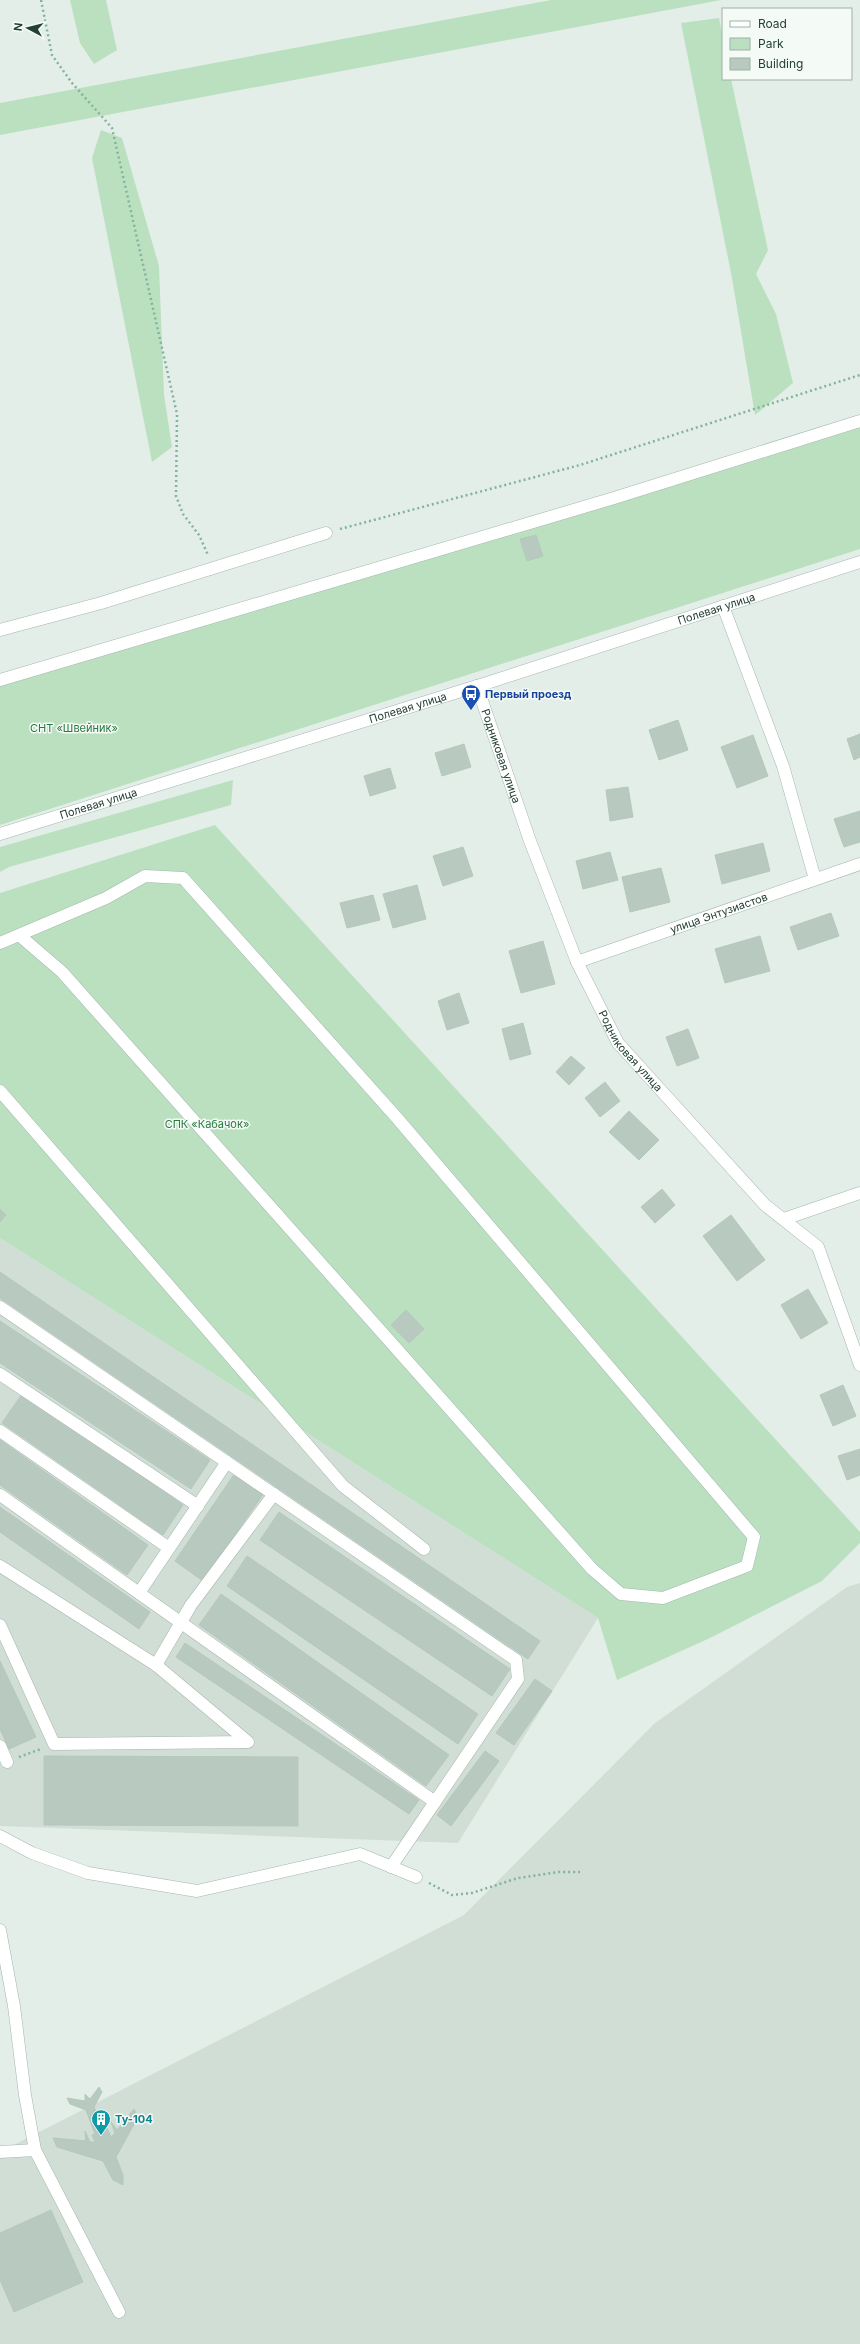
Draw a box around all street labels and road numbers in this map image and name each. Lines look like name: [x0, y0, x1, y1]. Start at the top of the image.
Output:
street label: Полевая улица: [676, 590, 757, 628]
street label: Полевая улица: [367, 689, 448, 726]
street label: Родниковая улица: [478, 707, 524, 805]
street label: Полевая улица: [58, 785, 139, 822]
street label: улица Энтузиастов: [668, 890, 769, 936]
street label: Родниковая улица: [596, 1008, 666, 1094]

